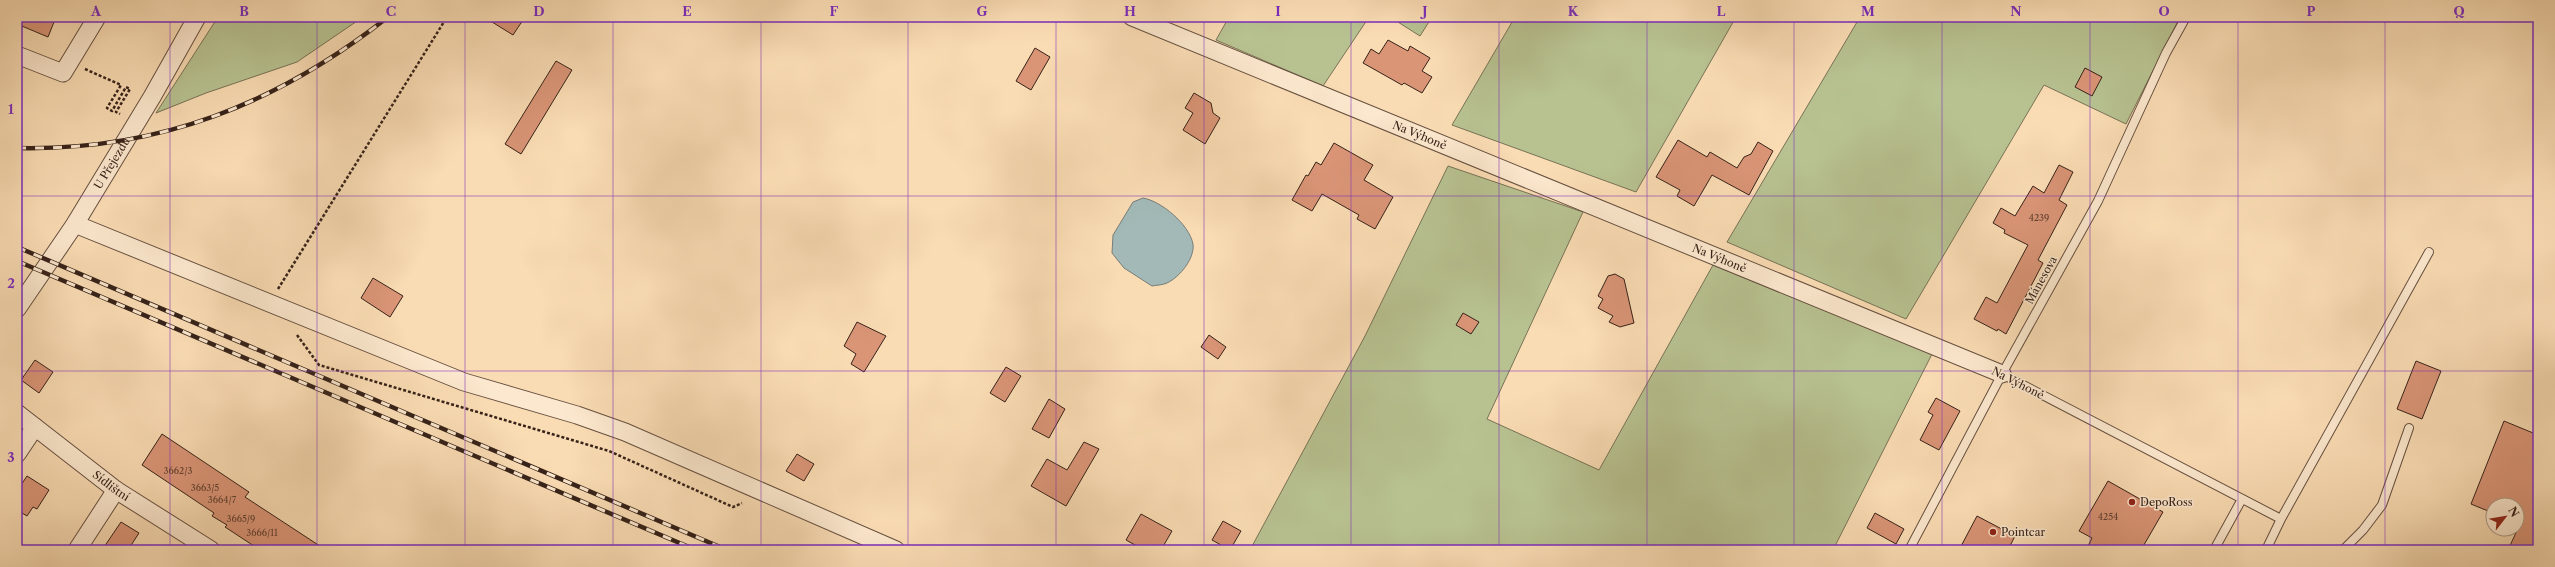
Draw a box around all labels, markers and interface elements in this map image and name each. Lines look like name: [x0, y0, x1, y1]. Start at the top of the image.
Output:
text: A: [90, 3, 102, 19]
text: B: [239, 3, 249, 19]
text: C: [386, 3, 396, 19]
text: D: [533, 3, 545, 19]
text: E: [682, 3, 692, 19]
text: F: [830, 3, 839, 19]
text: G: [976, 3, 988, 19]
text: H: [1124, 3, 1136, 19]
text: I: [1275, 3, 1281, 19]
text: J: [1420, 3, 1428, 19]
text: K: [1568, 3, 1579, 19]
text: L: [1717, 3, 1726, 19]
text: M: [1861, 3, 1875, 19]
text: N: [2010, 3, 2022, 19]
text: O: [2158, 3, 2170, 19]
text: P: [2307, 3, 2316, 19]
text: Q: [2453, 3, 2465, 19]
text: 1: [8, 101, 14, 117]
street label: Na Výhoně: [1391, 118, 1449, 152]
street label: U Přejezdu: [91, 135, 133, 192]
house number: 4239: [2029, 212, 2049, 223]
street label: Na Výhoně: [1690, 241, 1749, 275]
street label: Mánesova: [2022, 253, 2060, 306]
text: 2: [7, 275, 15, 291]
street label: Na Výhoně: [1989, 364, 2047, 402]
text: 3: [7, 449, 15, 465]
house number: 3662/3: [164, 465, 192, 476]
street label: Sídlištní: [90, 468, 133, 504]
house number: 3663/5: [191, 482, 219, 493]
house number: 3664/7: [208, 494, 237, 505]
place label: DepoRoss: [2140, 495, 2193, 509]
marker: DepoRoss: [2127, 497, 2137, 507]
north arrow: [2485, 497, 2525, 537]
text: N: [2505, 504, 2522, 520]
house number: 4254: [2098, 511, 2118, 522]
house number: 3665/9: [227, 513, 255, 524]
place label: Pointcar: [2001, 525, 2045, 539]
house number: 3666/11: [246, 527, 278, 538]
marker: Pointcar: [1988, 527, 1998, 537]

